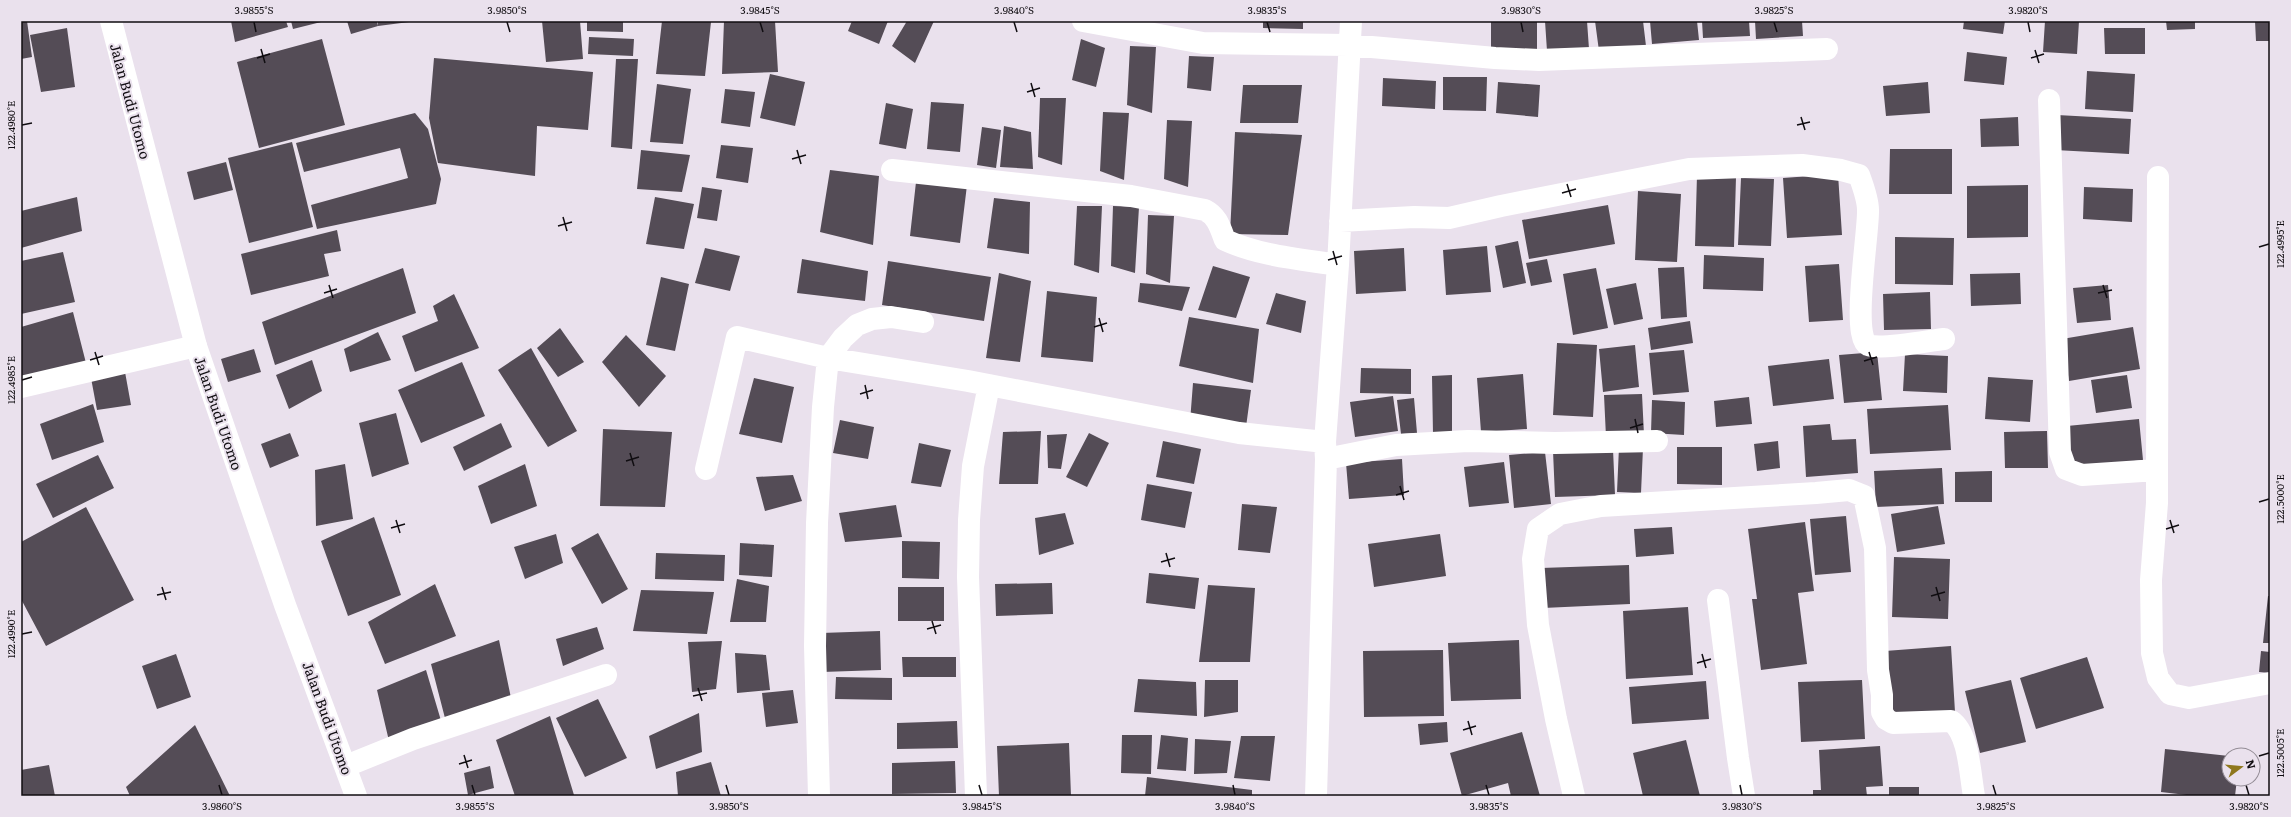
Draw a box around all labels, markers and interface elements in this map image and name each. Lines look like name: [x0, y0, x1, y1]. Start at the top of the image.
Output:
text: 3.9855°S: [235, 2, 273, 17]
text: 3.9850°S: [487, 2, 527, 17]
text: 3.9845°S: [740, 2, 780, 17]
text: 3.9840°S: [994, 2, 1034, 17]
text: 3.9835°S: [1247, 2, 1287, 17]
text: 3.9830°S: [1501, 2, 1541, 17]
text: 3.9825°S: [1755, 2, 1793, 17]
text: 3.9820°S: [2008, 2, 2048, 17]
street label: Jalan Budi Utomo: [106, 41, 156, 161]
text: 122.4980°E: [3, 101, 18, 149]
text: 122.4995°E: [2272, 220, 2287, 268]
street label: Jalan Budi Utomo: [190, 353, 248, 473]
text: 122.4985°E: [3, 356, 18, 404]
text: 122.5000°E: [2272, 474, 2287, 524]
text: 122.4990°E: [3, 610, 18, 658]
street label: Jalan Budi Utomo: [298, 659, 358, 777]
text: 122.5005°E: [2272, 729, 2287, 777]
north arrow: [2221, 747, 2261, 787]
text: N: [2243, 757, 2261, 771]
text: 3.9860°S: [202, 798, 242, 813]
text: 3.9855°S: [456, 798, 494, 813]
text: 3.9850°S: [709, 798, 749, 813]
text: 3.9845°S: [962, 798, 1002, 813]
text: 3.9840°S: [1215, 798, 1255, 813]
text: 3.9835°S: [1469, 798, 1509, 813]
text: 3.9830°S: [1722, 798, 1762, 813]
text: 3.9825°S: [1977, 798, 2015, 813]
text: 3.9820°S: [2229, 798, 2269, 813]

